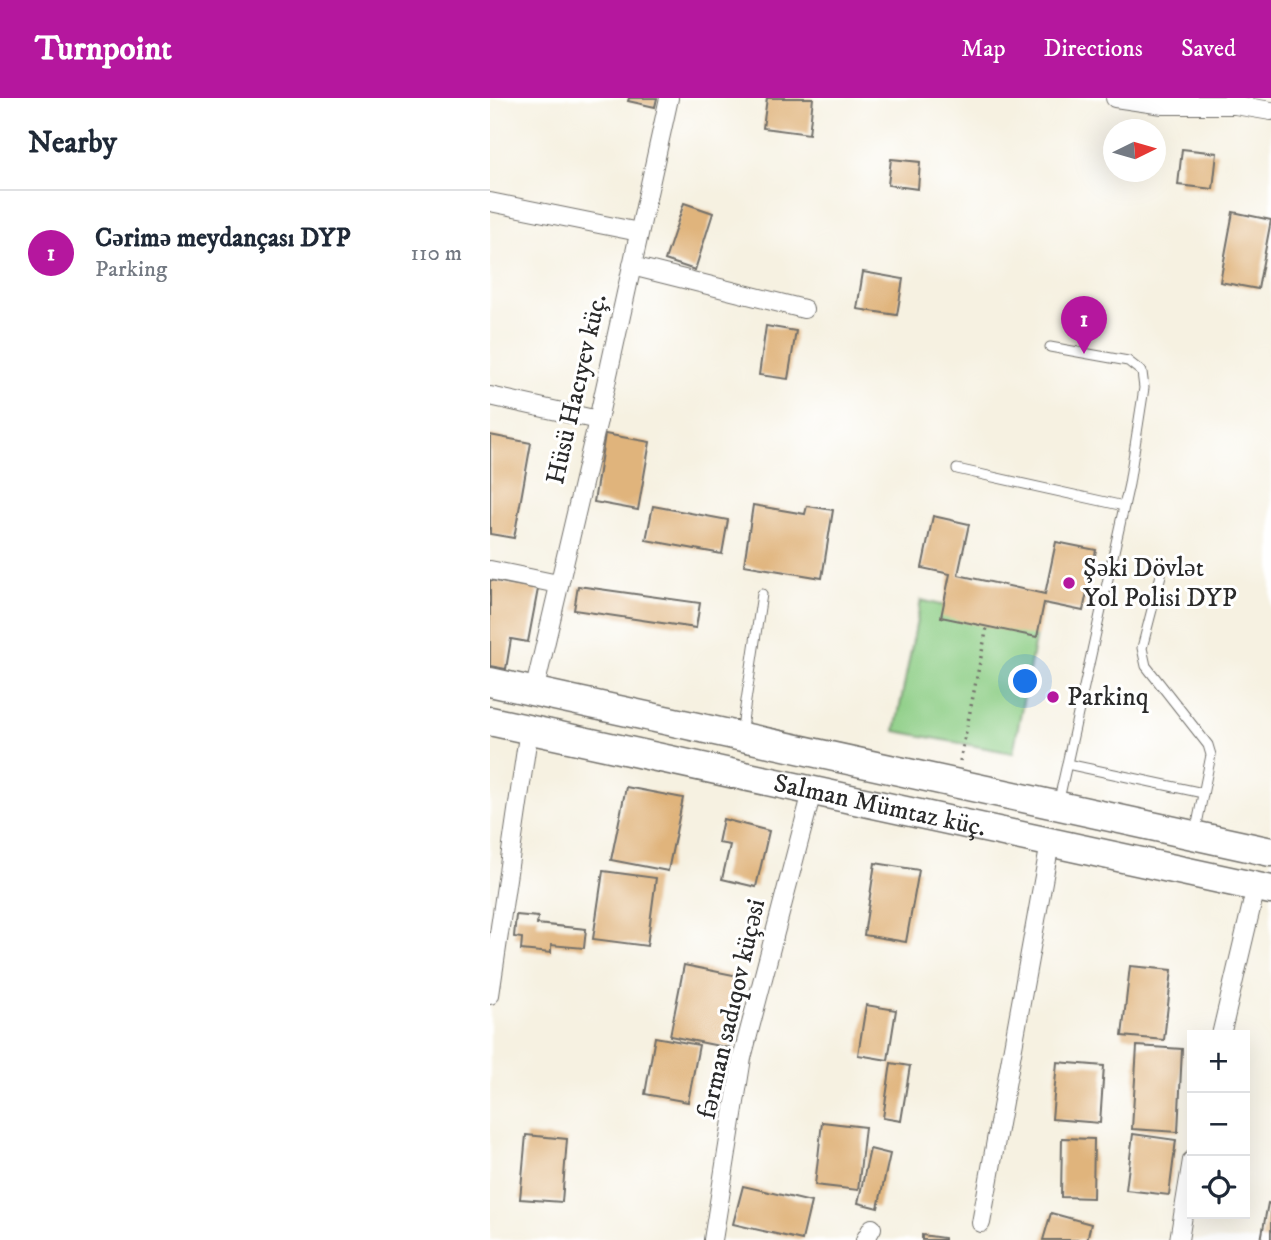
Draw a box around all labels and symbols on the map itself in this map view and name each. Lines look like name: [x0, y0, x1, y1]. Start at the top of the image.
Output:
north arrow: [1103, 119, 1166, 182]
street label: Hüsü Hacıyev küç.: [539, 291, 615, 487]
pin: 1: [1061, 296, 1107, 354]
place label: Şəki Dövlət Yol Polisi DYP: [1083, 552, 1237, 615]
marker: Şəki Dövlət Yol Polisi DYP: [1061, 575, 1077, 591]
your location: [1008, 664, 1042, 698]
place label: Parkinq: [1067, 681, 1150, 714]
marker: Parkinq: [1045, 689, 1061, 705]
street label: Salman Mümtaz küç.: [771, 766, 989, 844]
street label: fərman sadıqov küçəsi: [691, 896, 773, 1122]

